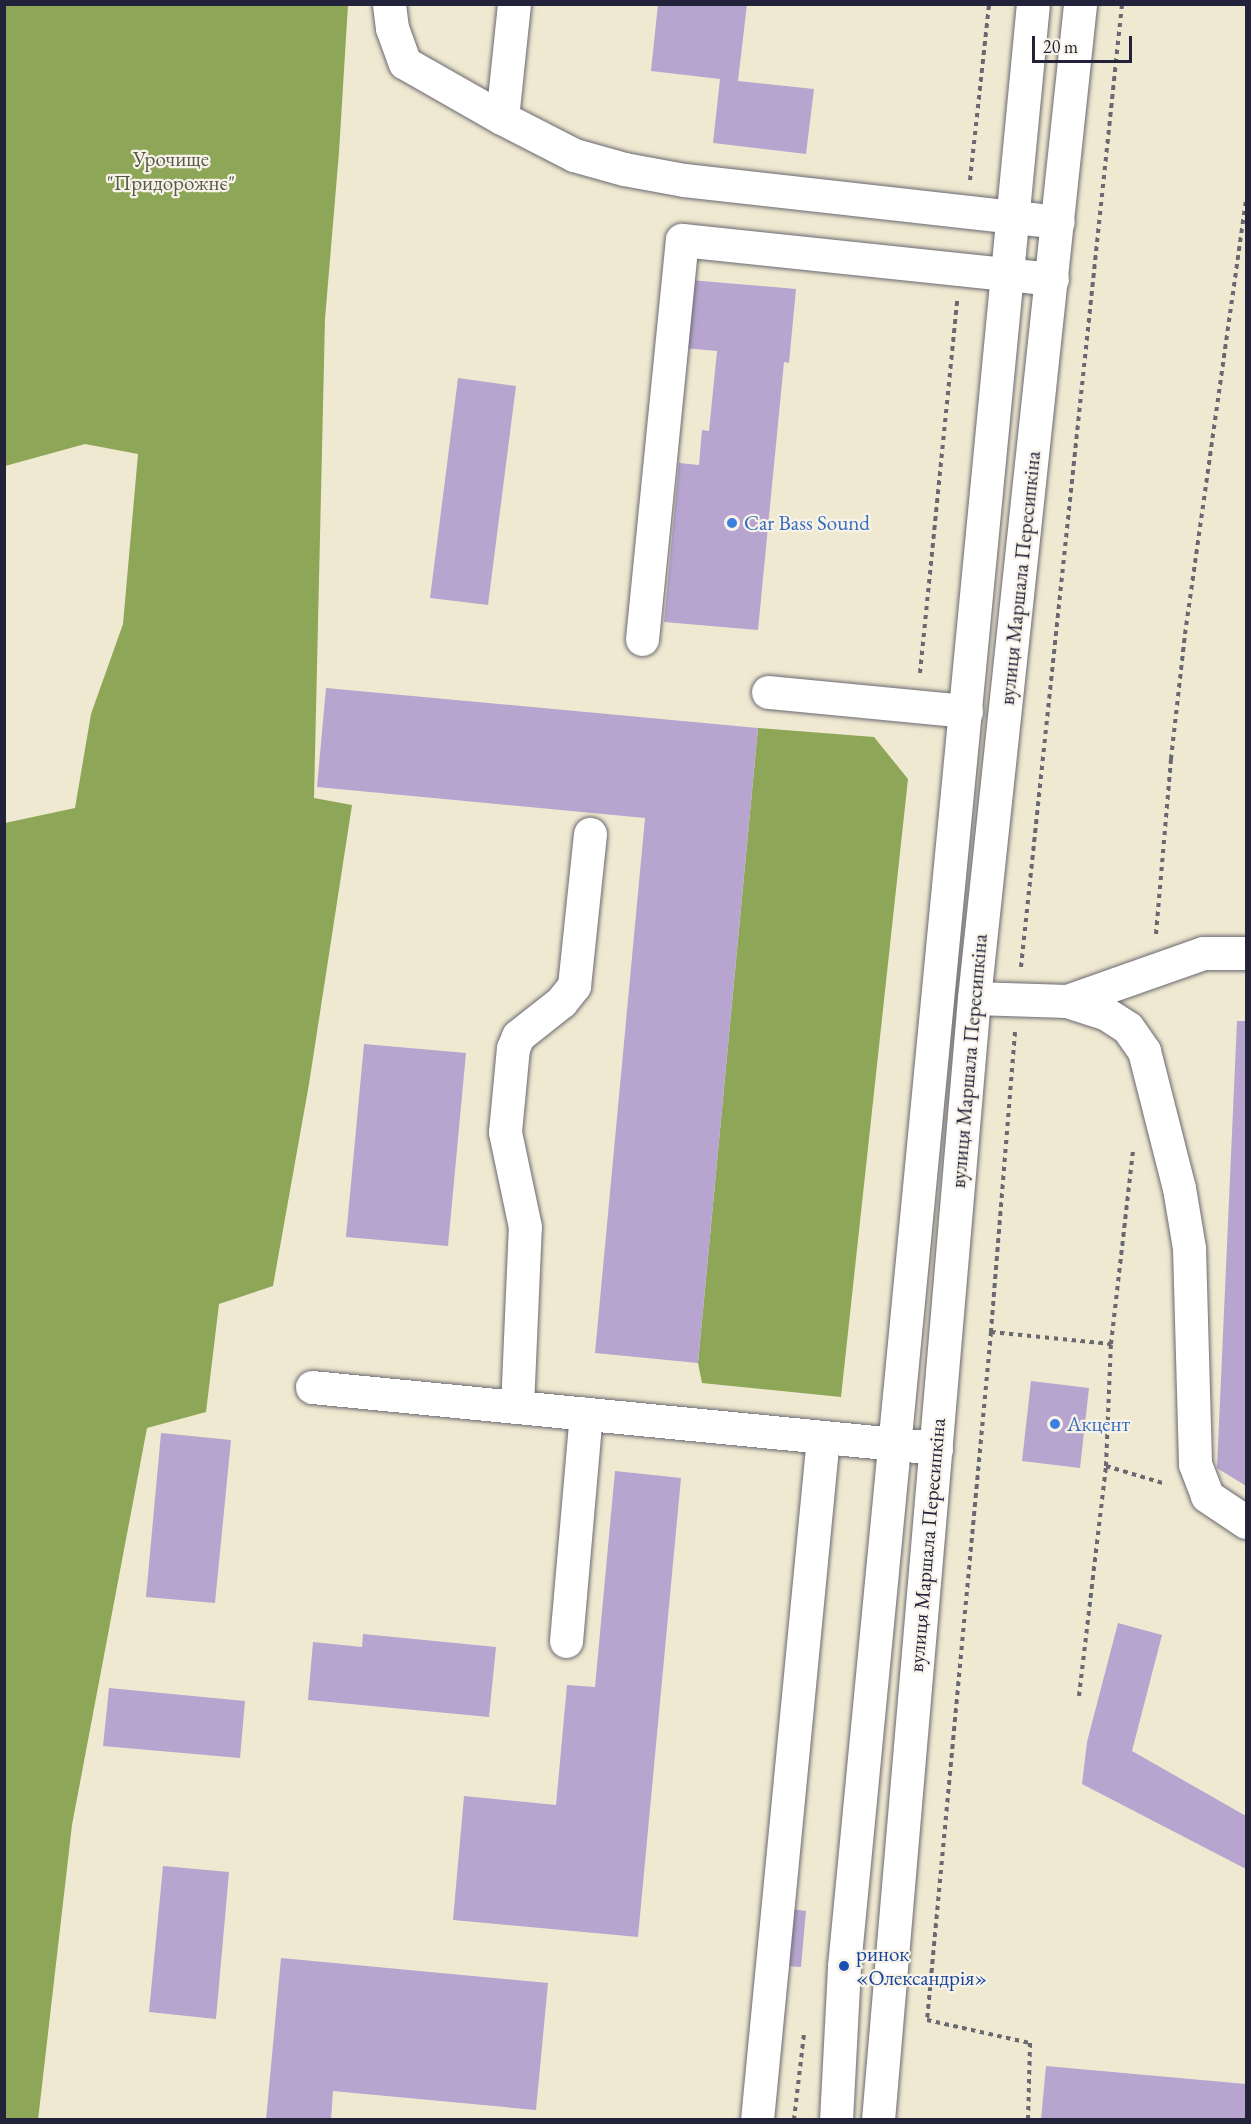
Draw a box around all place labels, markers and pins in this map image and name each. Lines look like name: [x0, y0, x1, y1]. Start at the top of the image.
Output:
place label: Car Bass Sound: [744, 510, 870, 536]
marker: Car Bass Sound: [725, 516, 739, 530]
place label: Акцент: [1067, 1411, 1130, 1437]
marker: Акцент: [1048, 1417, 1062, 1431]
place label: ринок «Олександрія»: [856, 1941, 987, 1991]
marker: ринок «Олександрія»: [837, 1959, 851, 1973]

